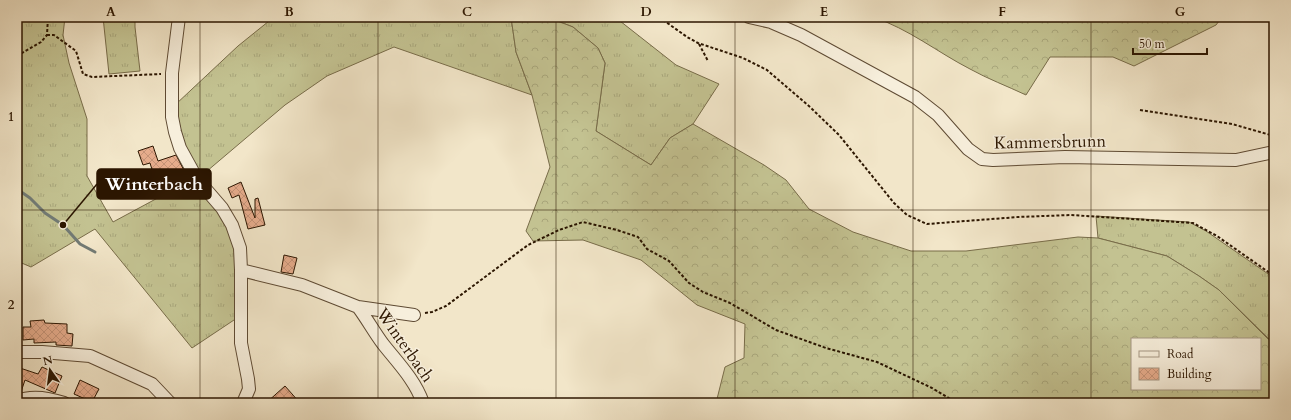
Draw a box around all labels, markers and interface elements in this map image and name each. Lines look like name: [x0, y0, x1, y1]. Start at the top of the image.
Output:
text: A: [106, 3, 116, 21]
text: B: [284, 3, 294, 21]
text: C: [462, 3, 472, 21]
text: D: [640, 3, 652, 21]
text: E: [820, 3, 828, 21]
text: F: [998, 3, 1006, 21]
text: G: [1175, 3, 1186, 21]
scale bar: [1133, 30, 1207, 56]
text: 50 m: [1139, 36, 1166, 52]
text: 1: [8, 108, 14, 126]
street label: Kammersbrunn: [994, 130, 1107, 154]
callout: Winterbach: [97, 169, 211, 199]
text: Winterbach: [104, 172, 203, 197]
text: 2: [8, 296, 15, 314]
street label: Winterbach: [370, 302, 439, 387]
legend: [1131, 338, 1261, 390]
text: Road: [1167, 346, 1194, 362]
north arrow: [30, 350, 70, 390]
text: N: [41, 352, 55, 369]
text: Building: [1167, 366, 1212, 382]

